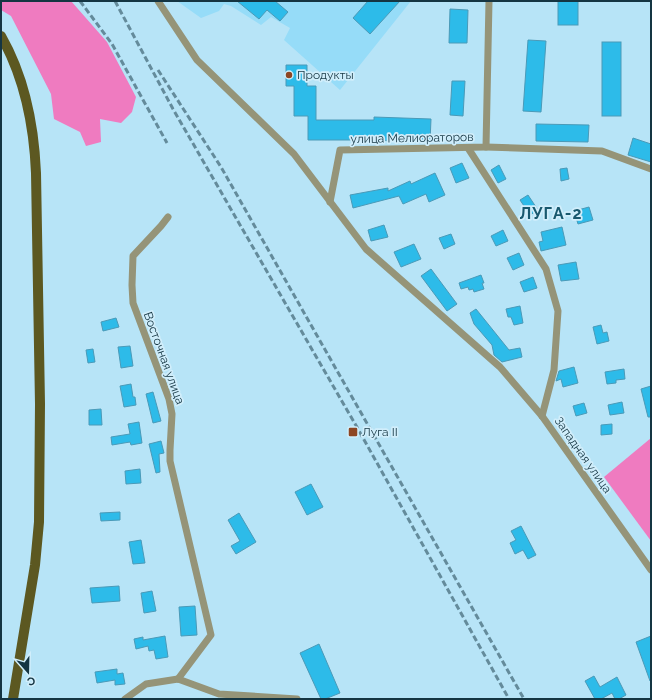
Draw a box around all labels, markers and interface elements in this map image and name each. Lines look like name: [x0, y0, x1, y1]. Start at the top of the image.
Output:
place label: Продукты: [297, 68, 354, 82]
marker: Продукты: [284, 70, 294, 80]
street label: улица Мелиораторов: [350, 130, 474, 146]
district label: ЛУГА-2: [519, 204, 583, 223]
street label: Восточная улица: [141, 310, 187, 406]
street label: Западная улица: [551, 414, 615, 496]
place label: Луга II: [362, 425, 398, 439]
marker: Луга II: [347, 426, 359, 438]
north arrow: [8, 652, 48, 692]
text: С: [25, 674, 37, 688]

